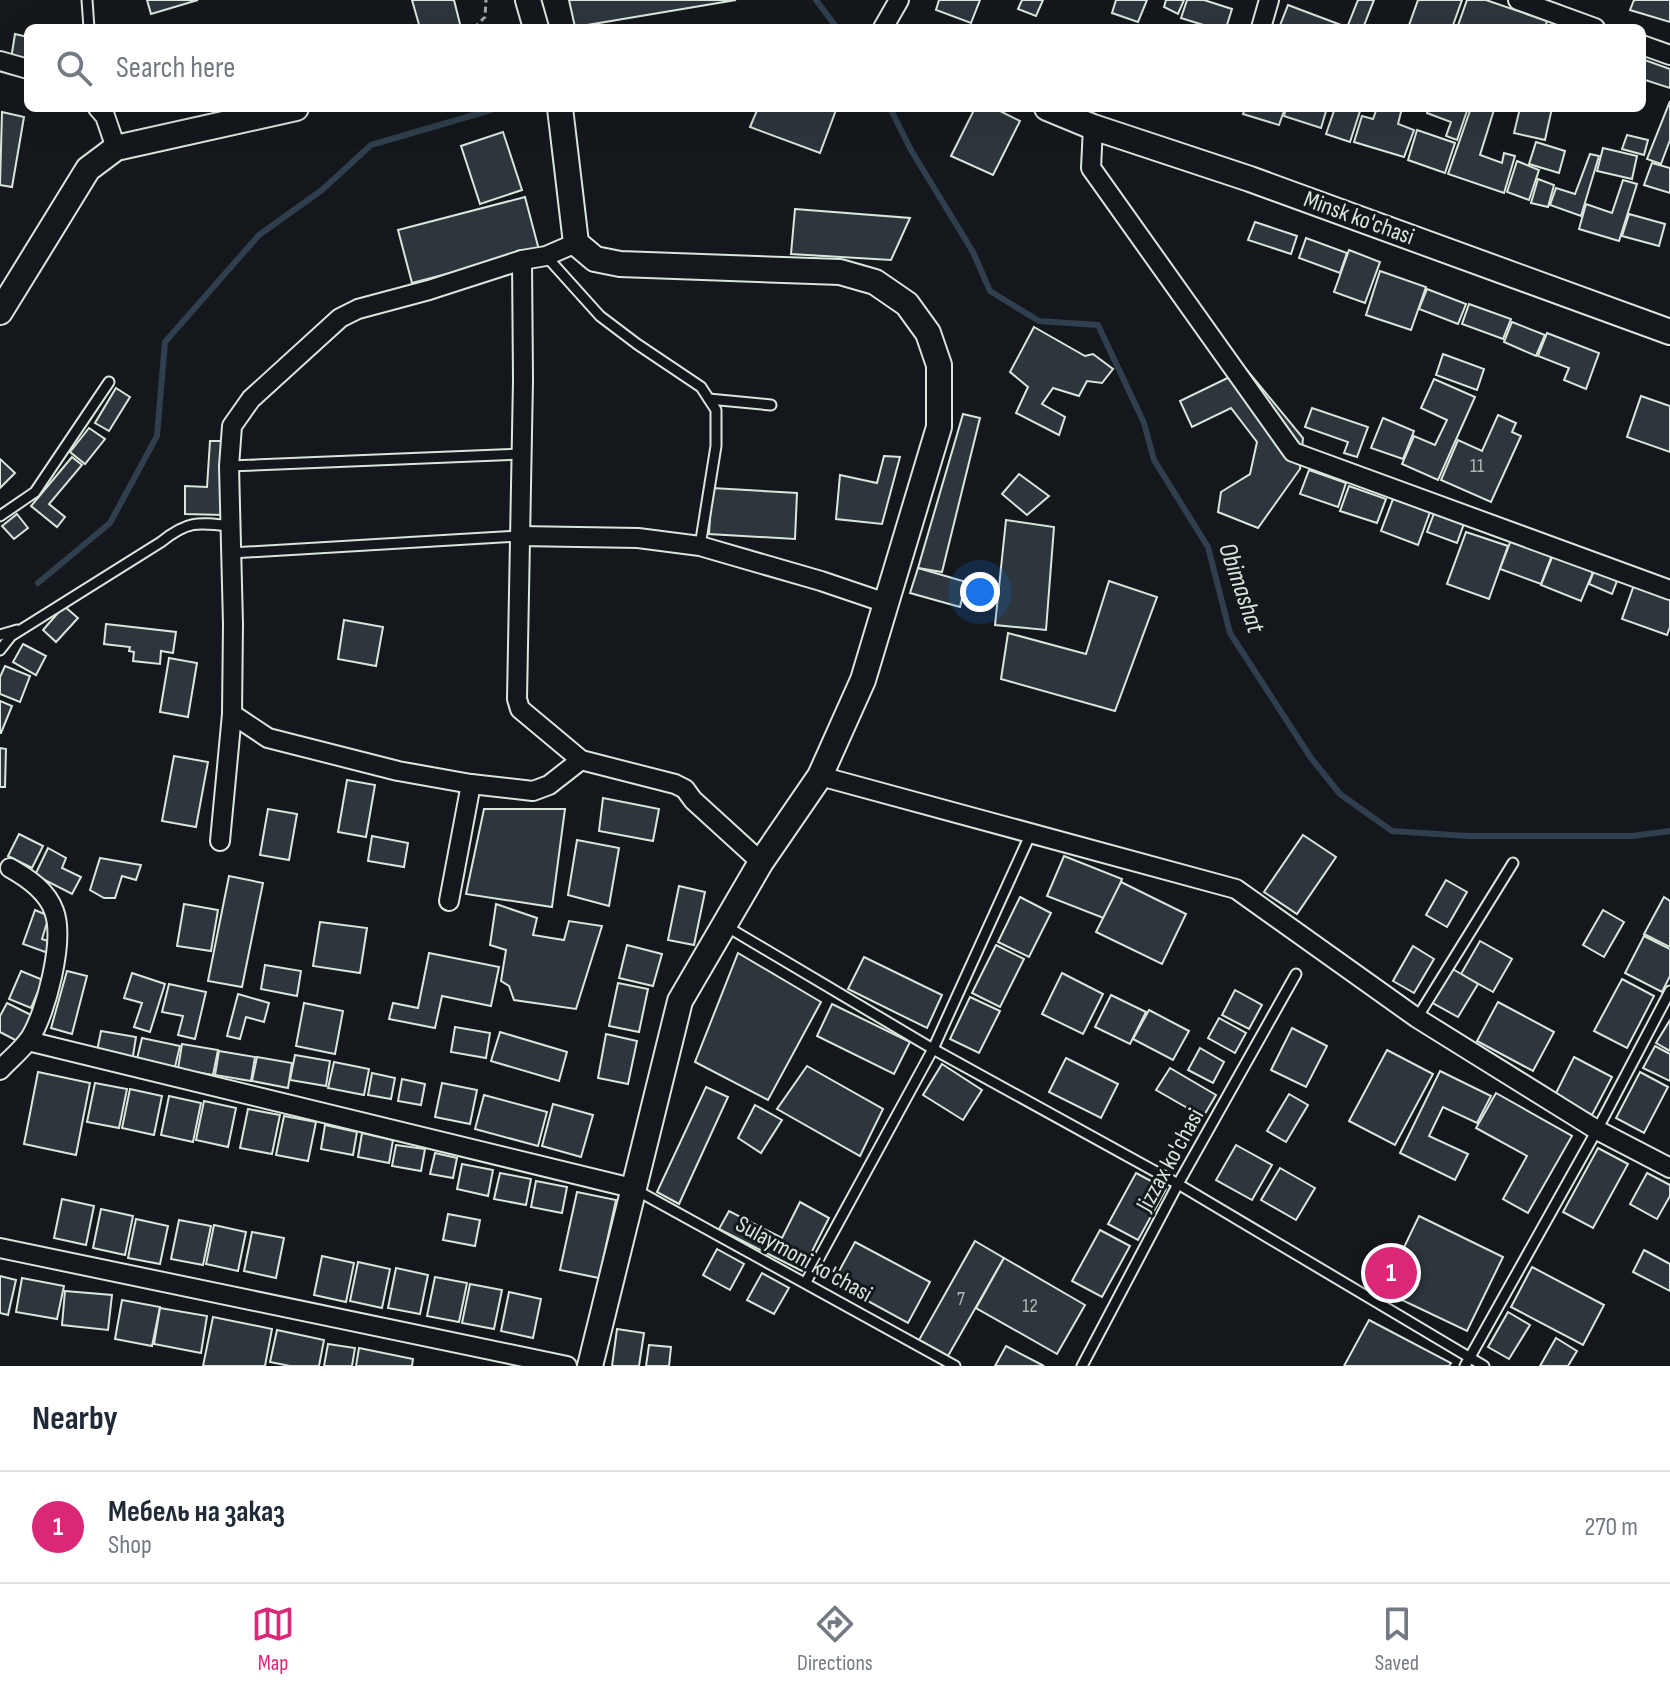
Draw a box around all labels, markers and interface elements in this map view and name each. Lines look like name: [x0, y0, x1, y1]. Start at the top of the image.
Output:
search box: [24, 24, 1646, 112]
icon: search: [52, 46, 96, 90]
text: Search here: [116, 50, 235, 86]
street label: Minsk ko'chasi: [1300, 185, 1418, 251]
house number: 11: [1470, 454, 1484, 478]
water label: Obimashat: [1211, 539, 1271, 638]
your location: [960, 572, 1000, 612]
street label: Jizzax ko'chasi: [1129, 1103, 1210, 1217]
street label: Sulaymoni ko'chasi: [731, 1210, 877, 1308]
pin: 1: [1365, 1243, 1417, 1303]
house number: 7: [957, 1287, 965, 1311]
house number: 12: [1022, 1294, 1038, 1318]
text: Nearby: [32, 1398, 118, 1439]
text: Мебель на заказ: [108, 1494, 285, 1530]
text: 1: [53, 1512, 63, 1543]
text: 270 m: [1585, 1512, 1638, 1543]
text: Shop: [108, 1530, 152, 1561]
tab: Map: [251, 1602, 295, 1677]
tab: Directions: [797, 1602, 873, 1677]
tab: Saved: [1375, 1602, 1419, 1677]

